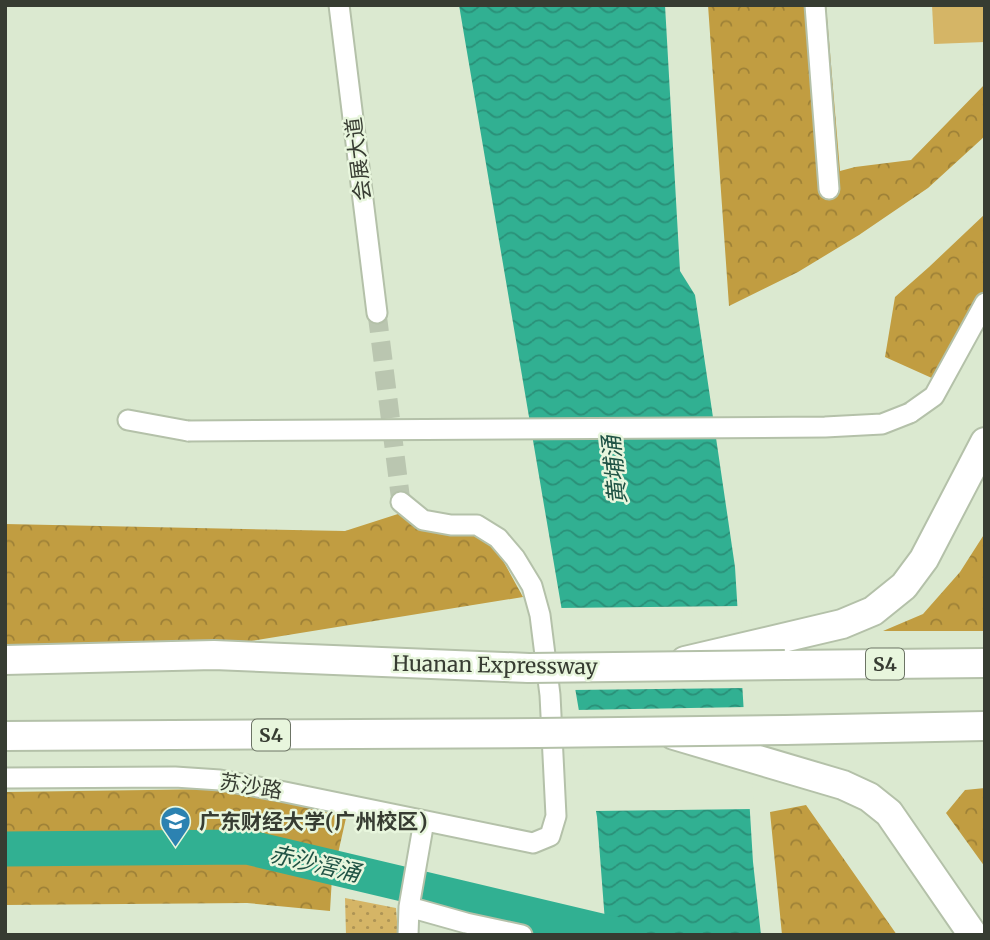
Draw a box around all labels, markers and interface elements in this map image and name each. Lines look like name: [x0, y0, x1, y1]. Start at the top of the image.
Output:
street label: 会展大道: [339, 116, 377, 202]
water label: 黄埔涌: [596, 431, 632, 506]
road number: S4: [866, 649, 904, 680]
street label: Huanan Expressway: [392, 650, 599, 680]
road number: S4: [252, 720, 290, 750]
street label: 苏沙路: [218, 768, 284, 804]
school or university icon: 广东财经大学(广州校区): [159, 804, 193, 848]
place label: 广东财经大学(广州校区): [199, 808, 428, 835]
water label: 赤沙滘涌: [267, 839, 366, 888]

